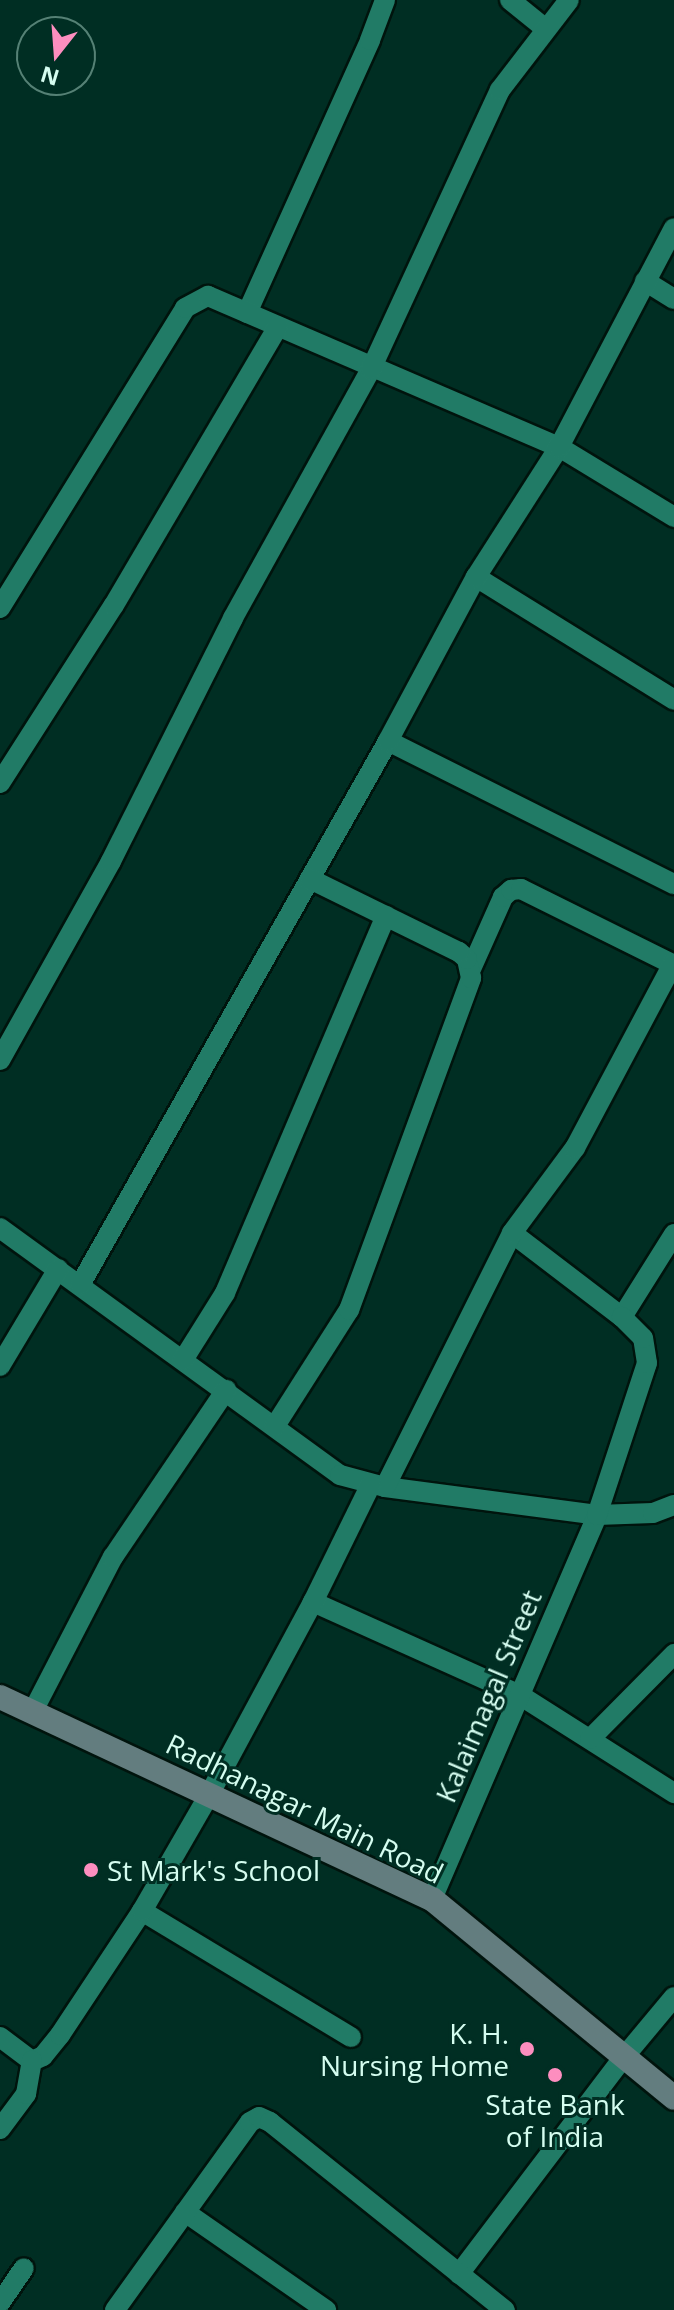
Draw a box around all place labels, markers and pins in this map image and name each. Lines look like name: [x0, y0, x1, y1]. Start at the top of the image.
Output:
place label: St Mark's School: [107, 1853, 320, 1887]
marker: St Mark's School: [82, 1861, 100, 1879]
place label: K. H. Nursing Home: [320, 2016, 509, 2082]
marker: K. H. Nursing Home: [516, 2038, 538, 2060]
marker: State Bank of India: [546, 2066, 564, 2084]
place label: State Bank of India: [485, 2087, 625, 2153]

